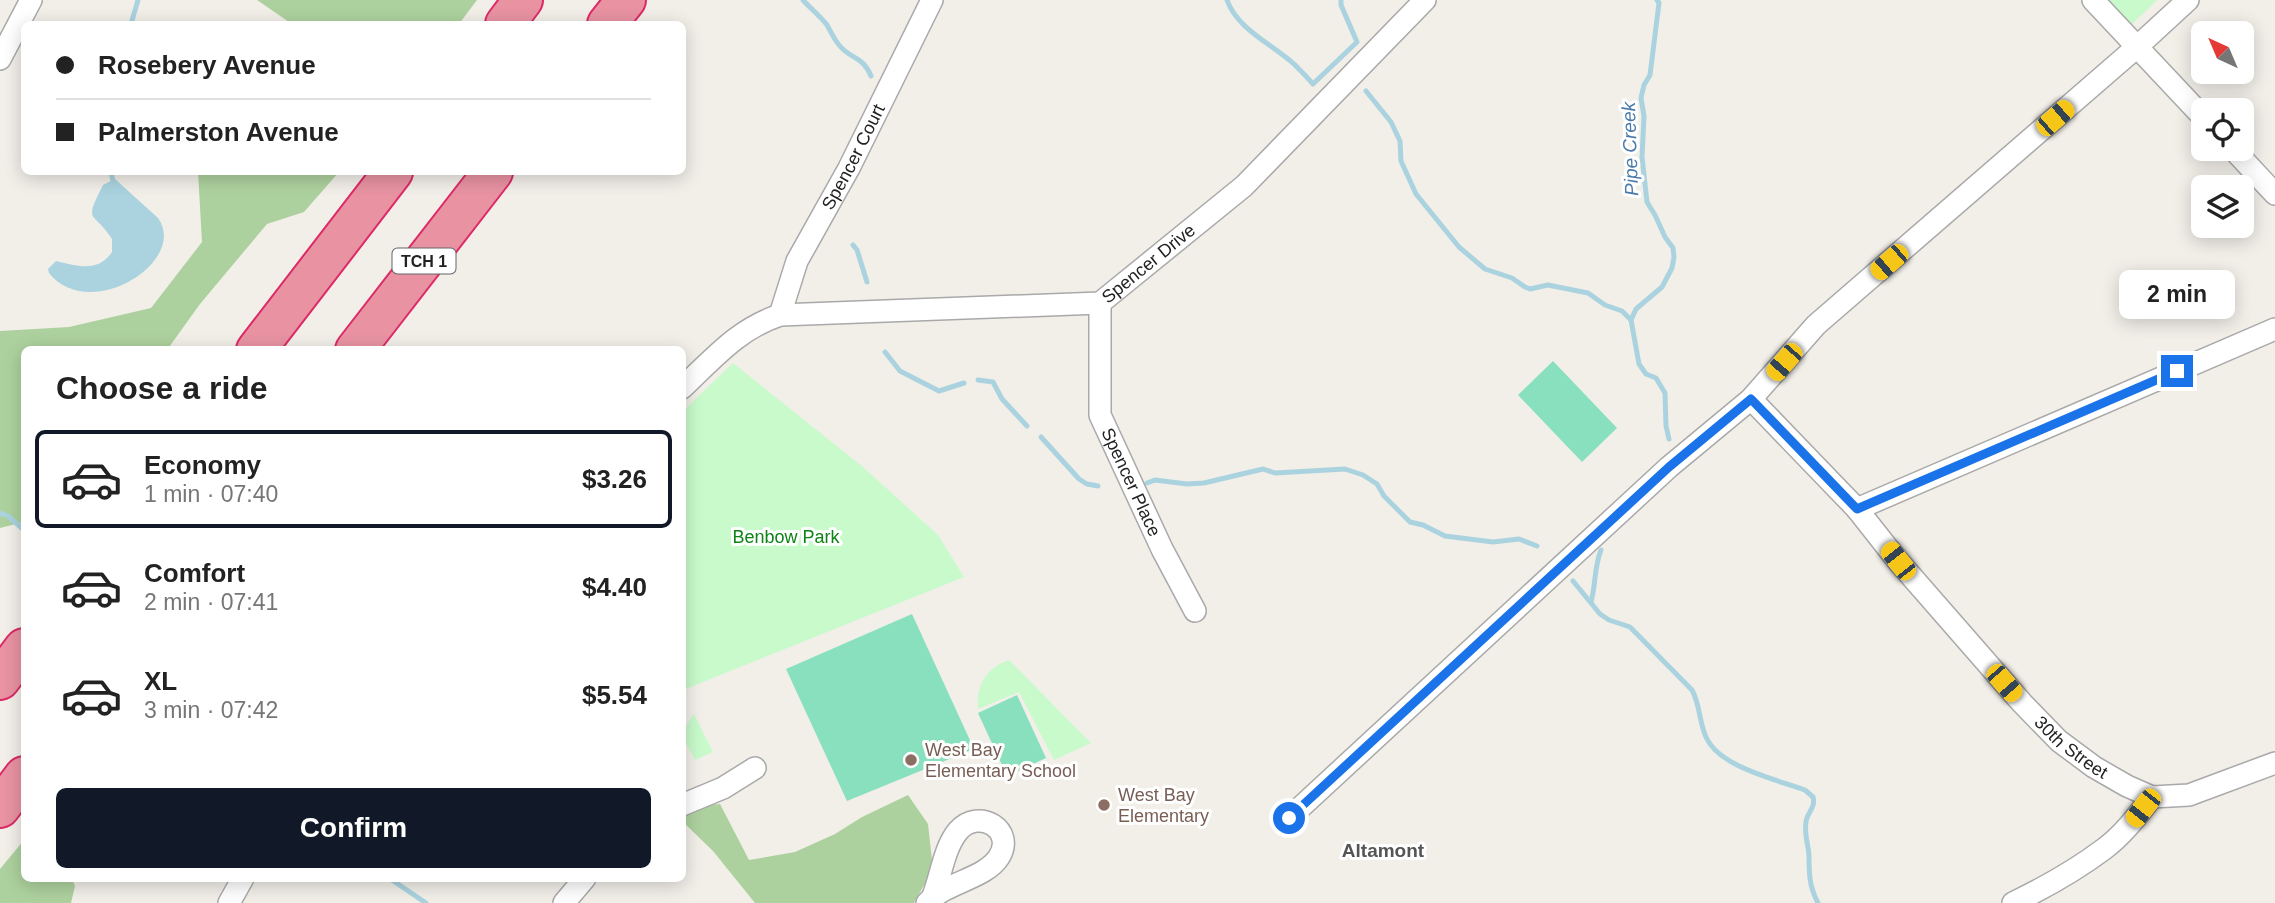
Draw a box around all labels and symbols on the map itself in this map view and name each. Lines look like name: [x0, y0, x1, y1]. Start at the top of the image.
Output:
north arrow: [2191, 21, 2254, 84]
car: [2033, 96, 2078, 140]
water label: Pipe Creek: [1618, 100, 1642, 196]
street label: Spencer Court: [818, 101, 889, 213]
street label: Spencer Drive: [1098, 220, 1199, 307]
car: [1867, 240, 1912, 284]
road number: TCH 1: [392, 248, 456, 274]
callout: 2 min: [2119, 270, 2235, 318]
car: [1763, 339, 1806, 385]
route end: [2161, 355, 2193, 387]
street label: Spencer Place: [1097, 425, 1165, 540]
park label: Benbow Park: [732, 527, 841, 547]
car: [1877, 538, 1920, 584]
car: [1983, 660, 2026, 706]
street label: 30th Street: [2030, 712, 2111, 783]
place label: West Bay Elementary School: [925, 740, 1076, 781]
marker: West Bay Elementary School: [903, 752, 919, 768]
place label: West Bay Elementary: [1118, 785, 1209, 826]
car: [2122, 785, 2165, 831]
marker: West Bay Elementary: [1096, 797, 1112, 813]
route start: [1273, 802, 1305, 834]
district label: Altamont: [1342, 840, 1425, 861]

